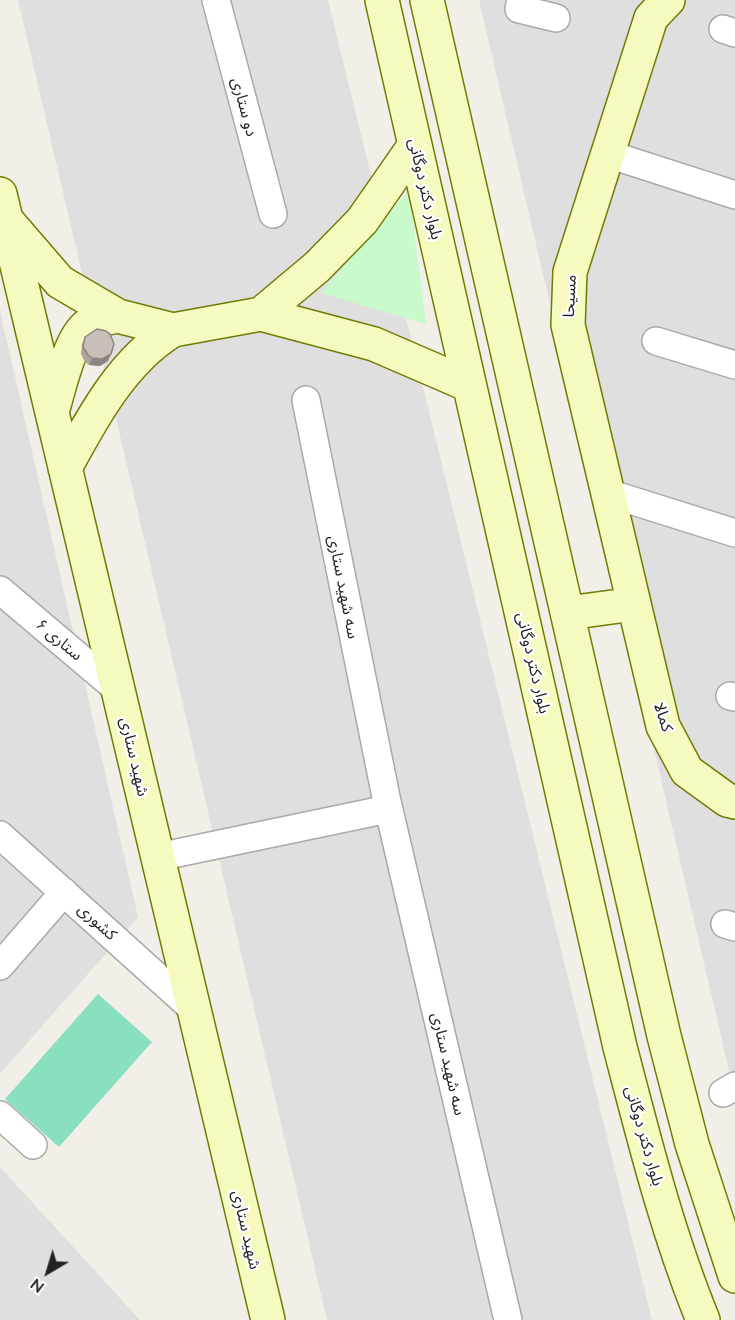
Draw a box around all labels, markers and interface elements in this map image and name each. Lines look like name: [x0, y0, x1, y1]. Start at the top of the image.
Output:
street label: دو ستاری: [227, 75, 261, 139]
street label: بلوار دکتر دوگانی: [404, 137, 446, 241]
street label: مسیحا: [559, 274, 581, 318]
street label: سه شهید ستاری: [324, 534, 362, 640]
street label: بلوار دکتر دوگانی: [512, 611, 554, 715]
street label: ستاری ۶: [32, 615, 86, 665]
street label: کمالا: [649, 700, 677, 734]
street label: شهید ستاری: [116, 716, 152, 798]
street label: کشوری: [74, 900, 120, 944]
street label: سه شهید ستاری: [427, 1011, 469, 1117]
street label: بلوار دکتر دوگانی: [621, 1084, 667, 1188]
street label: شهید ستاری: [228, 1189, 264, 1271]
north arrow: [18, 1242, 78, 1302]
text: N: [26, 1275, 48, 1298]

